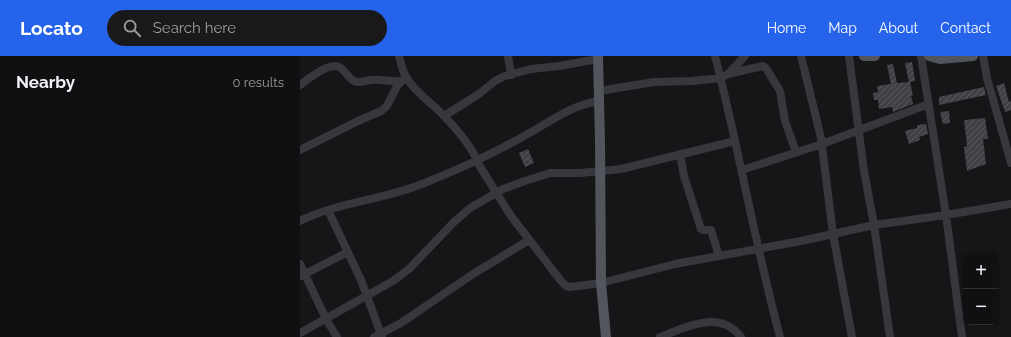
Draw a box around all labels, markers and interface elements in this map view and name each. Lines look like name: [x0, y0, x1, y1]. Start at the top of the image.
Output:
search box: [107, 10, 387, 46]
text: Locato: [20, 17, 83, 39]
icon: search: [121, 17, 143, 39]
text: Search here: [153, 19, 236, 37]
text: Home: [767, 20, 806, 36]
text: Map: [828, 20, 857, 36]
text: About: [879, 20, 918, 36]
text: Contact: [940, 20, 991, 36]
text: Nearby: [16, 72, 75, 92]
text: 0 results: [233, 75, 284, 90]
map controls: [963, 253, 999, 325]
button: +: [963, 253, 999, 289]
button: −: [963, 289, 999, 325]

